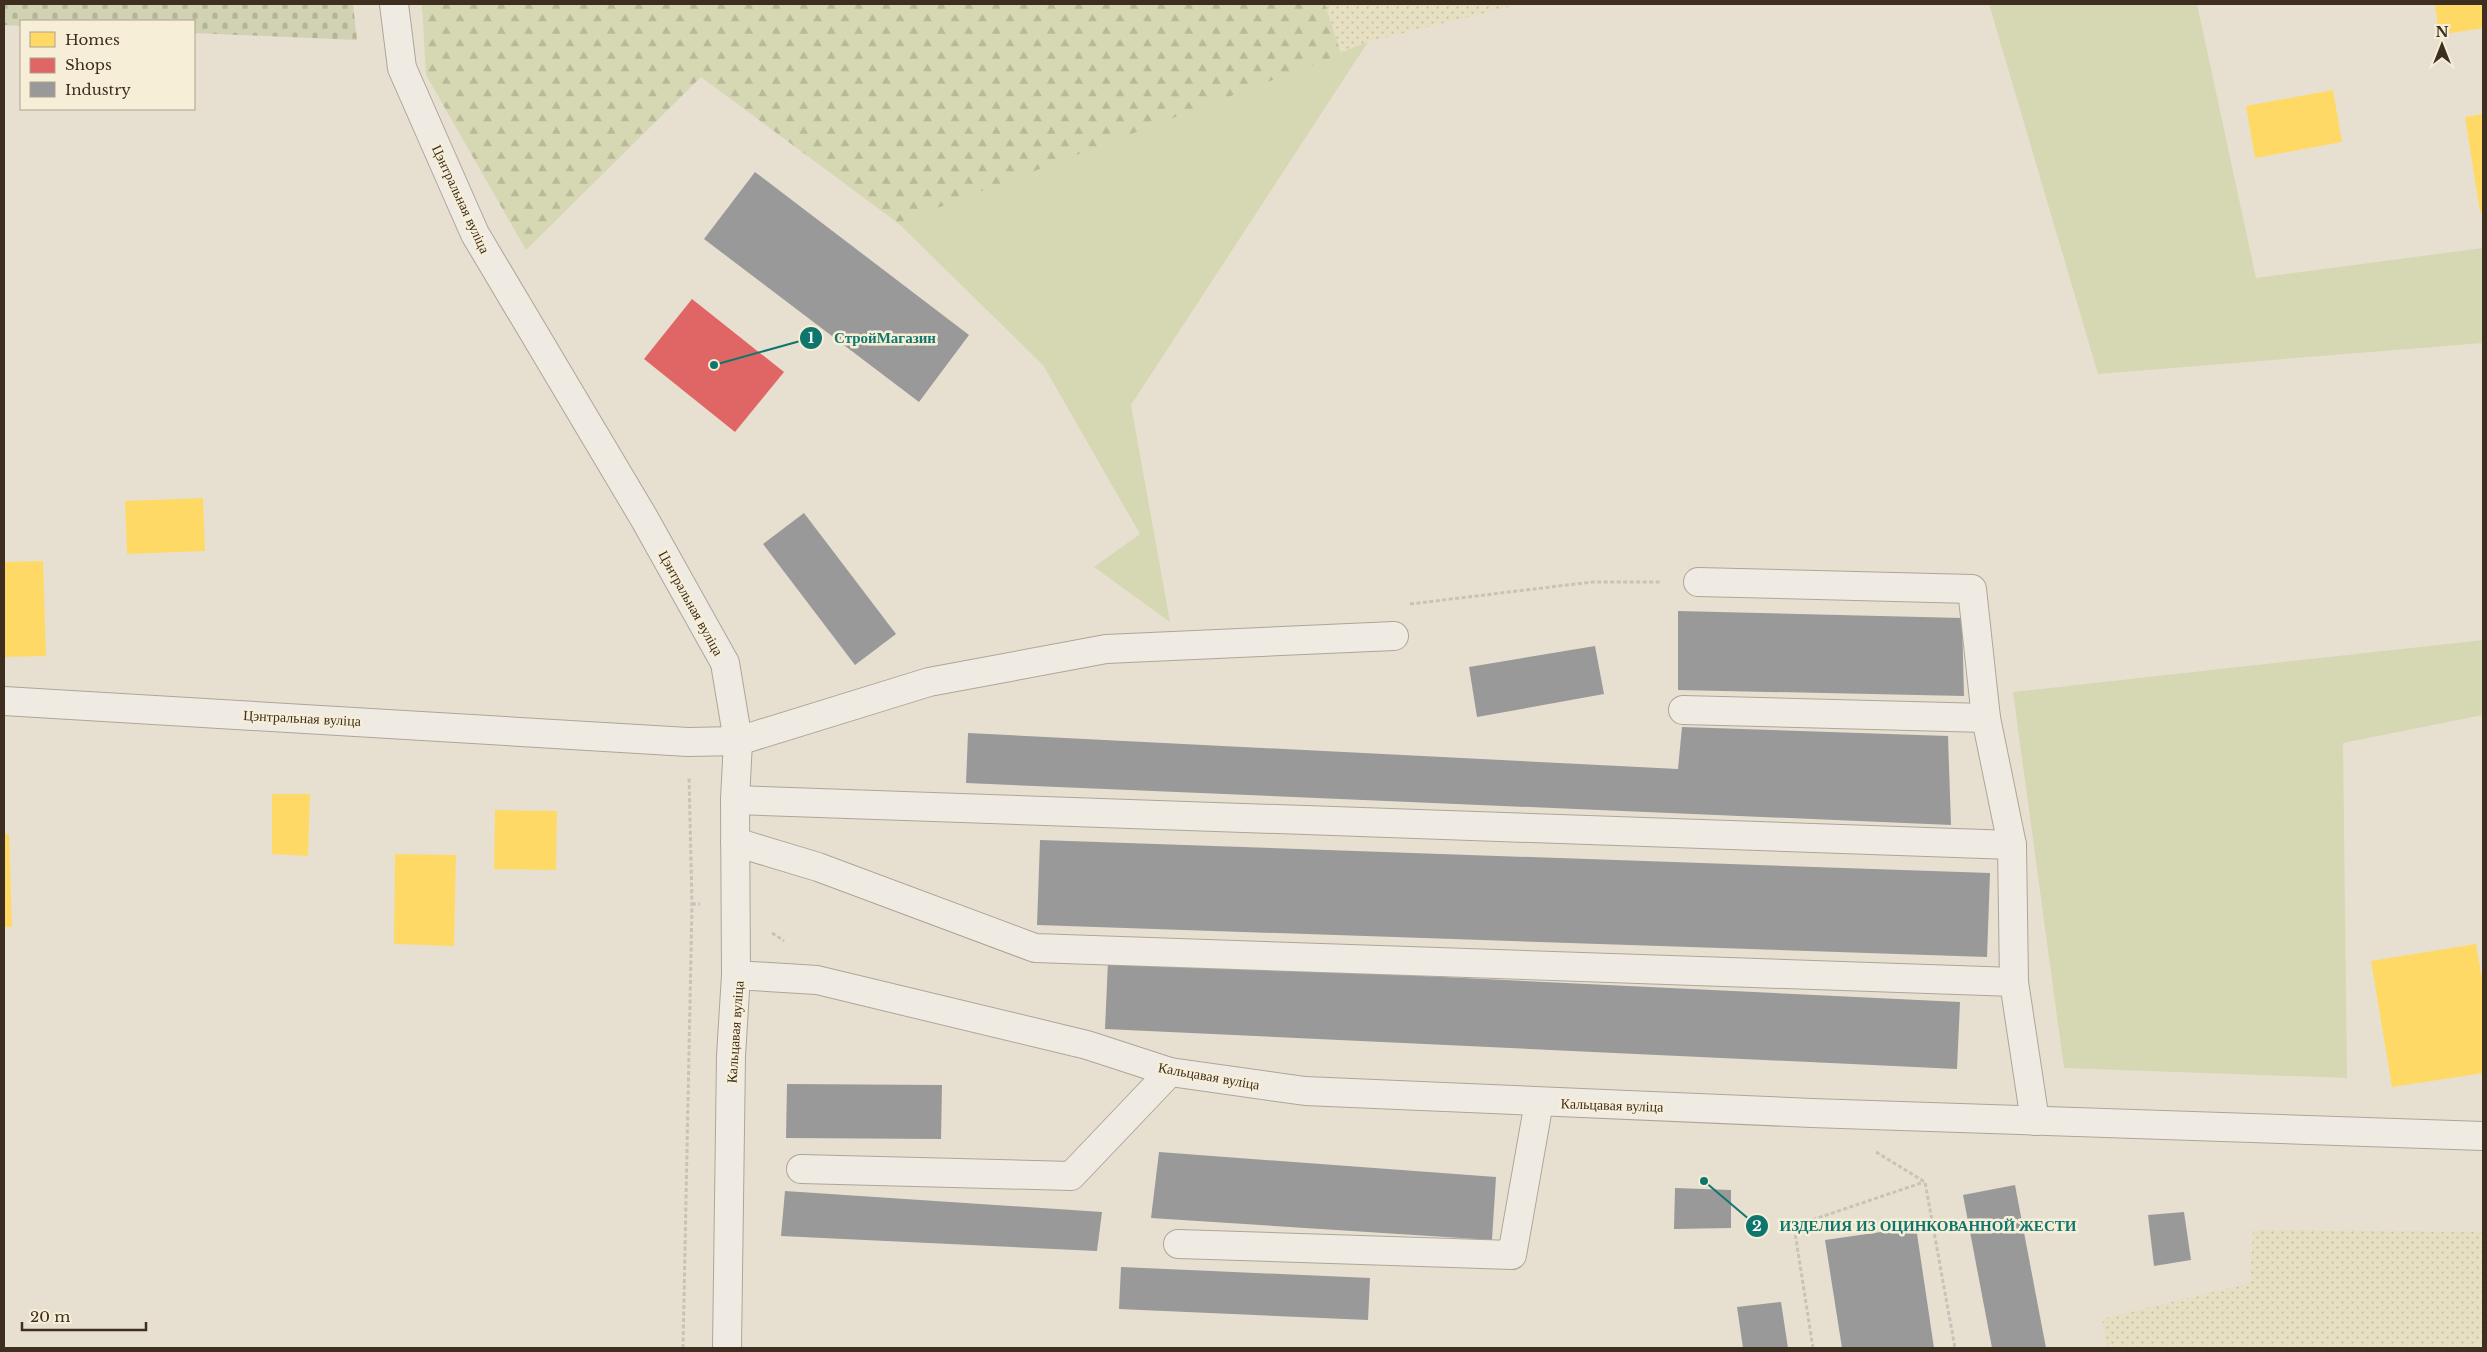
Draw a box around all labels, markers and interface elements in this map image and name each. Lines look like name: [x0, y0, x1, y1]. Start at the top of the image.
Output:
legend: [20, 20, 195, 110]
north arrow: [2417, 20, 2467, 70]
text: N: [2435, 23, 2449, 41]
text: Homes: [65, 30, 120, 49]
text: Shops: [65, 55, 112, 74]
text: Industry: [65, 80, 131, 99]
street label: Цэнтральная вуліца: [428, 142, 494, 257]
callout: СтройМагазин: [799, 323, 946, 353]
text: 1: [808, 328, 815, 347]
text: СтройМагазин: [834, 328, 936, 347]
street label: Цэнтральная вуліца: [655, 547, 728, 660]
street label: Цэнтральная вуліца: [243, 706, 362, 730]
street label: Кальцавая вуліца: [722, 979, 748, 1084]
street label: Кальцавая вуліца: [1157, 1058, 1262, 1094]
street label: Кальцавая вуліца: [1560, 1094, 1664, 1116]
callout: ИЗДЕЛИЯ ИЗ ОЦИНКОВАННОЙ ЖЕСТИ: [1745, 1211, 2087, 1241]
text: 2: [1752, 1216, 1762, 1235]
text: ИЗДЕЛИЯ ИЗ ОЦИНКОВАННОЙ ЖЕСТИ: [1780, 1216, 2077, 1235]
scale bar: [22, 1300, 146, 1332]
text: 20 m: [30, 1307, 70, 1326]

